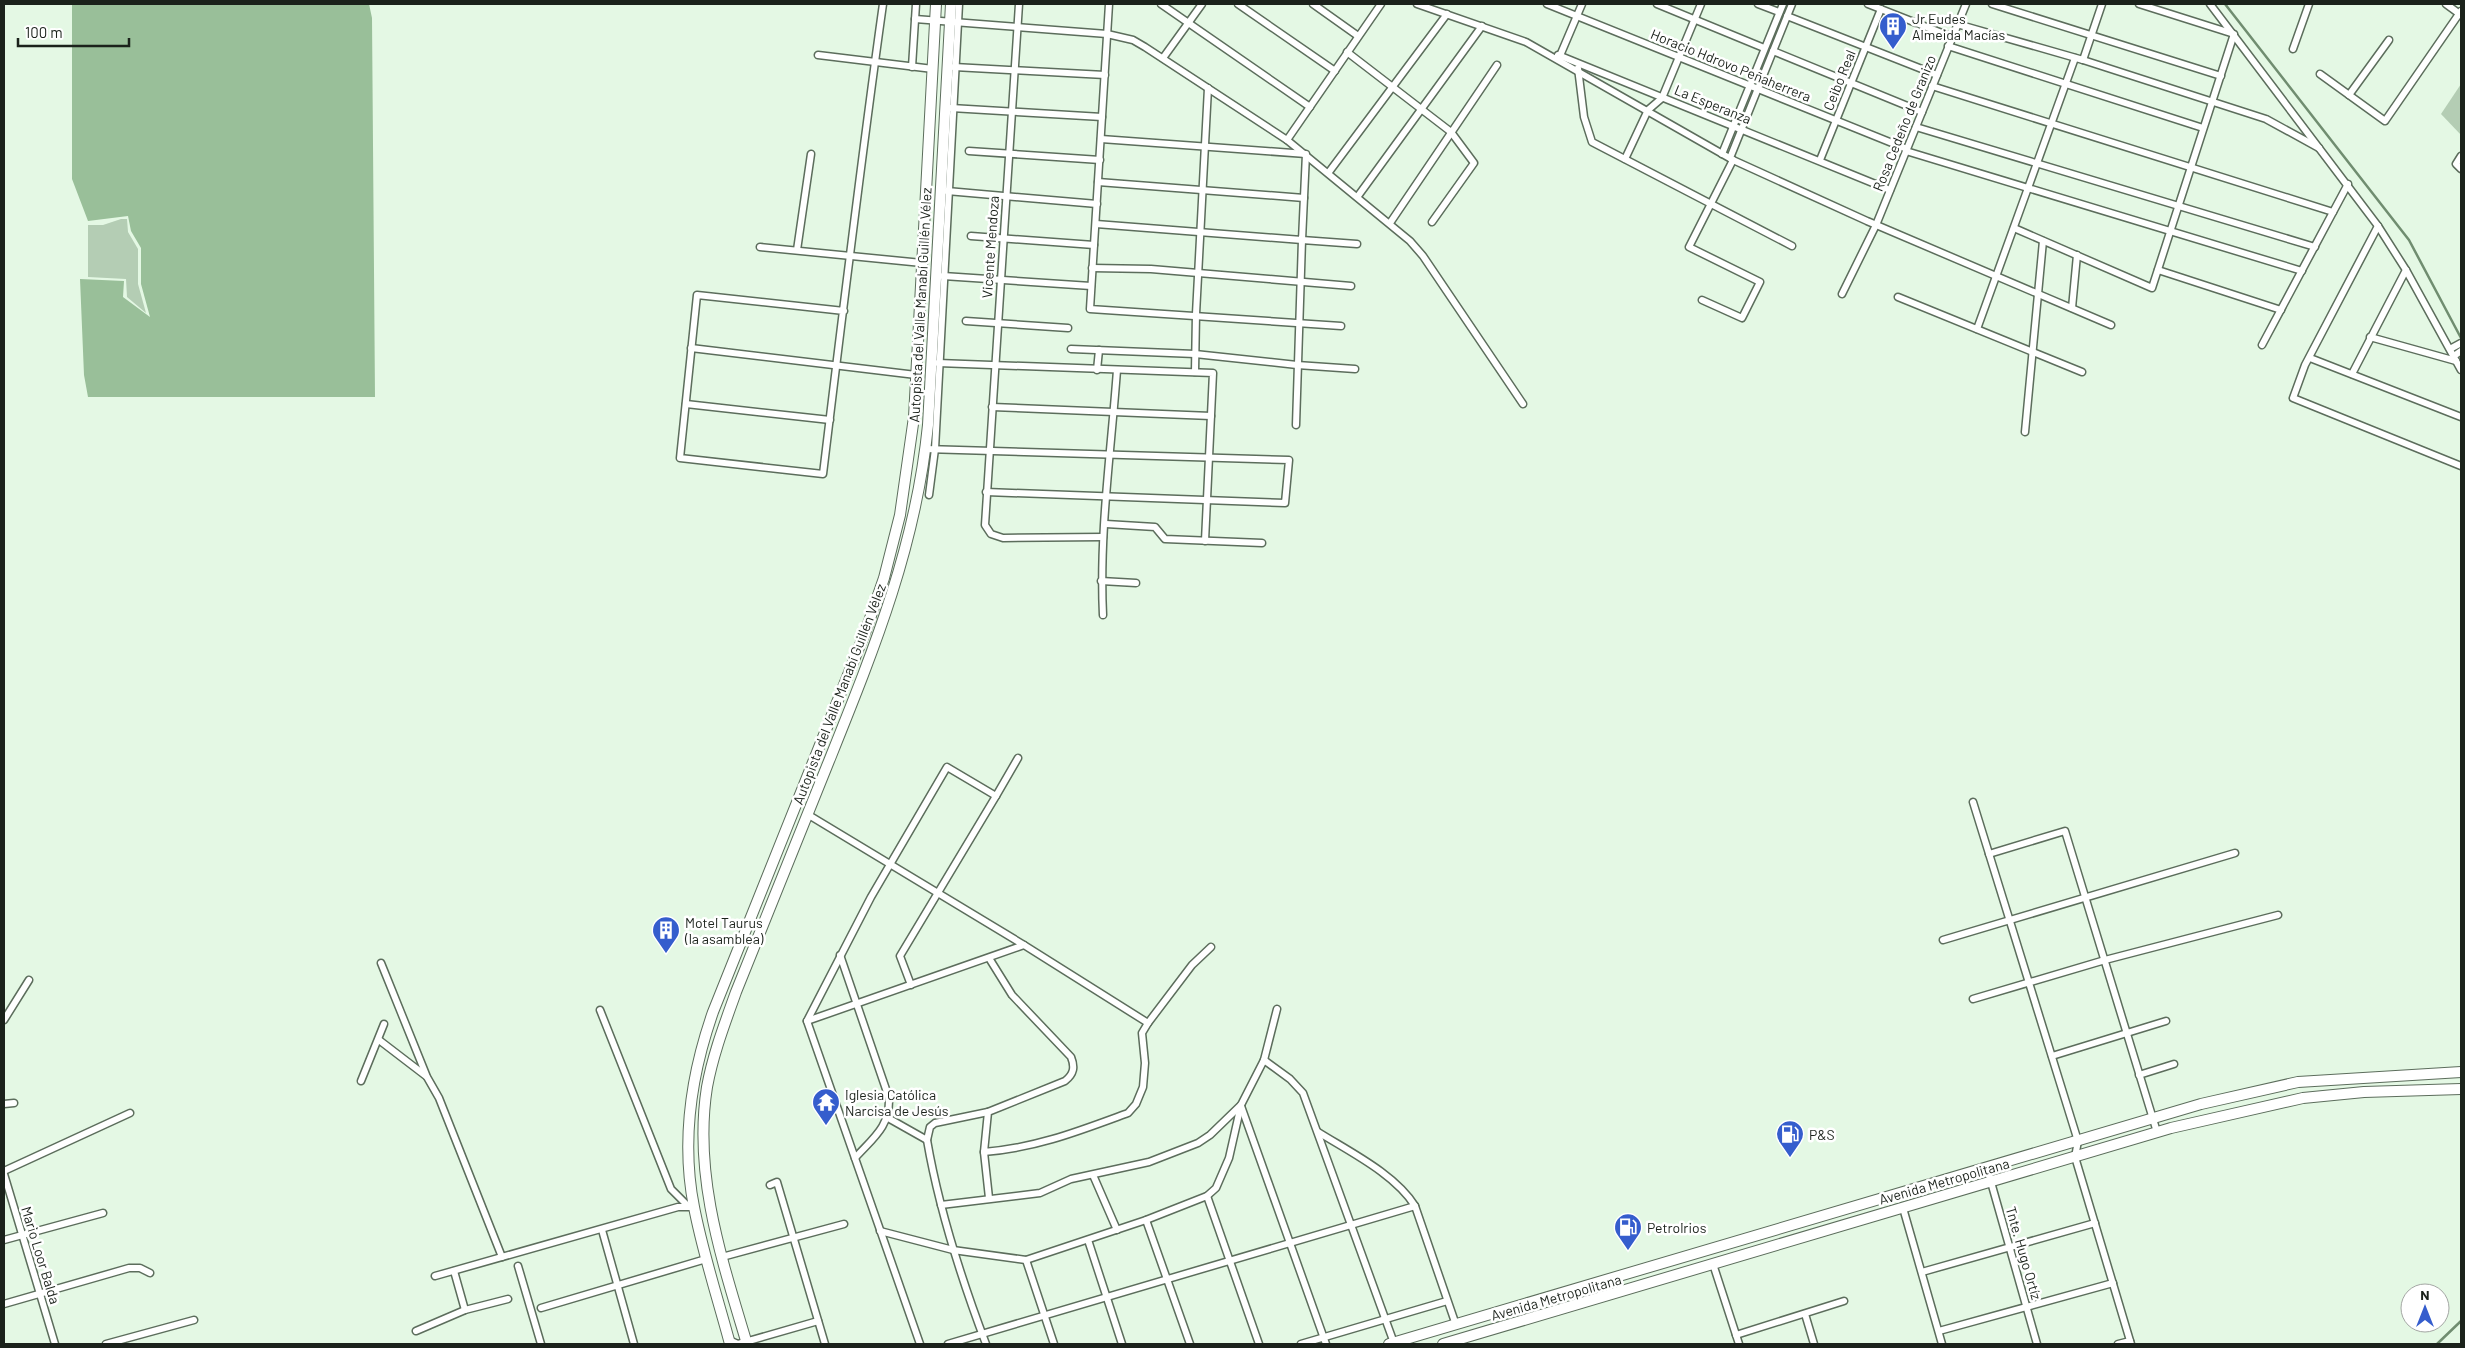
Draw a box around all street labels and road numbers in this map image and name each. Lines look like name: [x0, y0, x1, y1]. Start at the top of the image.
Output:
street label: Horacio Hdrovo Peñaherrera: [1648, 25, 1814, 105]
street label: Ceibo Real: [1819, 47, 1859, 113]
street label: Rosa Cedeño de Granizo: [1869, 52, 1939, 194]
street label: La Esperanza: [1672, 81, 1754, 127]
street label: Autopista del Valle Manabí Guillén Vélez: [905, 187, 935, 423]
street label: Vicente Mendoza: [978, 195, 1002, 299]
street label: Autopista del Valle Manabí Guillén Vélez: [789, 581, 889, 807]
street label: Avenida Metropolitana: [1877, 1154, 2011, 1208]
street label: Mario Loor Balda: [18, 1204, 64, 1306]
street label: Tnte. Hugo Ortíz: [2003, 1204, 2045, 1302]
street label: Avenida Metropolitana: [1489, 1270, 1623, 1324]

